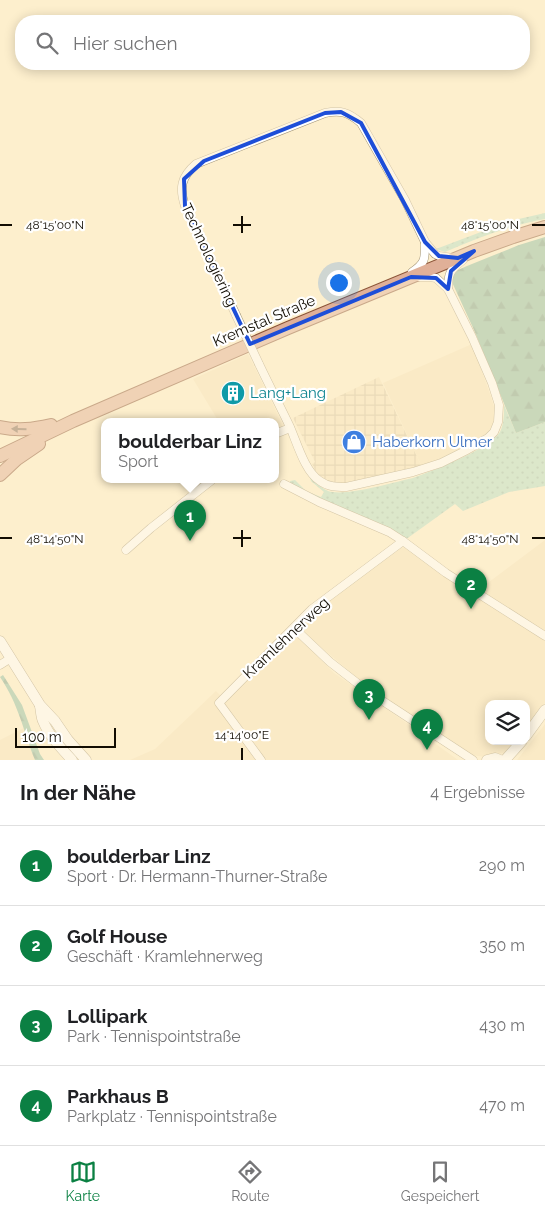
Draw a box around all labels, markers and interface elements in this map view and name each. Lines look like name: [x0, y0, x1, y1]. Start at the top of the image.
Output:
search box: [15, 15, 530, 70]
icon: search: [33, 29, 61, 57]
text: Hier suchen: [73, 32, 178, 54]
street label: Technologiering: [177, 201, 241, 309]
text: 48°15'00"N: [26, 218, 84, 232]
text: 48°15'00"N: [461, 218, 519, 232]
your location: [326, 270, 352, 296]
street label: Kremstal Straße: [210, 291, 318, 351]
building icon: Lang+Lang: [220, 380, 246, 406]
place label: Lang+Lang: [250, 384, 326, 402]
popup: [101, 418, 279, 483]
one-way arrow: [11, 425, 27, 433]
shop icon: Haberkorn Ulmer: [341, 429, 367, 455]
text: boulderbar Linz: [118, 430, 262, 452]
place label: Haberkorn Ulmer: [372, 433, 493, 451]
text: Sport: [118, 452, 158, 471]
pin: 1: [174, 500, 206, 541]
text: 48°14'50"N: [26, 532, 84, 546]
text: 48°14'50"N: [461, 532, 519, 546]
pin: 2: [455, 568, 487, 609]
street label: Kramlehnerweg: [239, 593, 333, 683]
pin: 3: [353, 679, 385, 720]
map controls: [485, 700, 530, 745]
button: layers: [485, 700, 530, 745]
pin: 4: [411, 709, 443, 750]
scale bar: [15, 725, 116, 748]
text: 14°14'00"E: [215, 728, 269, 742]
text: 100 m: [22, 729, 62, 745]
text: In der Nähe: [20, 780, 136, 805]
text: 4 Ergebnisse: [430, 783, 525, 802]
text: boulderbar Linz: [67, 845, 211, 867]
text: 1: [32, 856, 40, 875]
text: 290 m: [479, 856, 525, 875]
text: Sport · Dr. Hermann-Thurner-Straße: [67, 867, 328, 886]
text: Golf House: [67, 925, 167, 947]
text: 2: [31, 936, 41, 955]
text: 350 m: [479, 936, 525, 955]
text: Geschäft · Kramlehnerweg: [67, 947, 263, 966]
text: Lollipark: [67, 1005, 147, 1027]
text: 3: [32, 1016, 40, 1035]
text: 430 m: [479, 1016, 525, 1035]
text: Park · Tennispointstraße: [67, 1027, 241, 1046]
text: Parkhaus B: [67, 1085, 169, 1107]
text: 4: [31, 1096, 41, 1115]
text: 470 m: [479, 1096, 525, 1115]
text: Parkplatz · Tennispointstraße: [67, 1107, 277, 1126]
tab: Karte: [66, 1158, 100, 1204]
tab: Route: [231, 1158, 270, 1204]
tab: Gespeichert: [401, 1158, 479, 1204]

